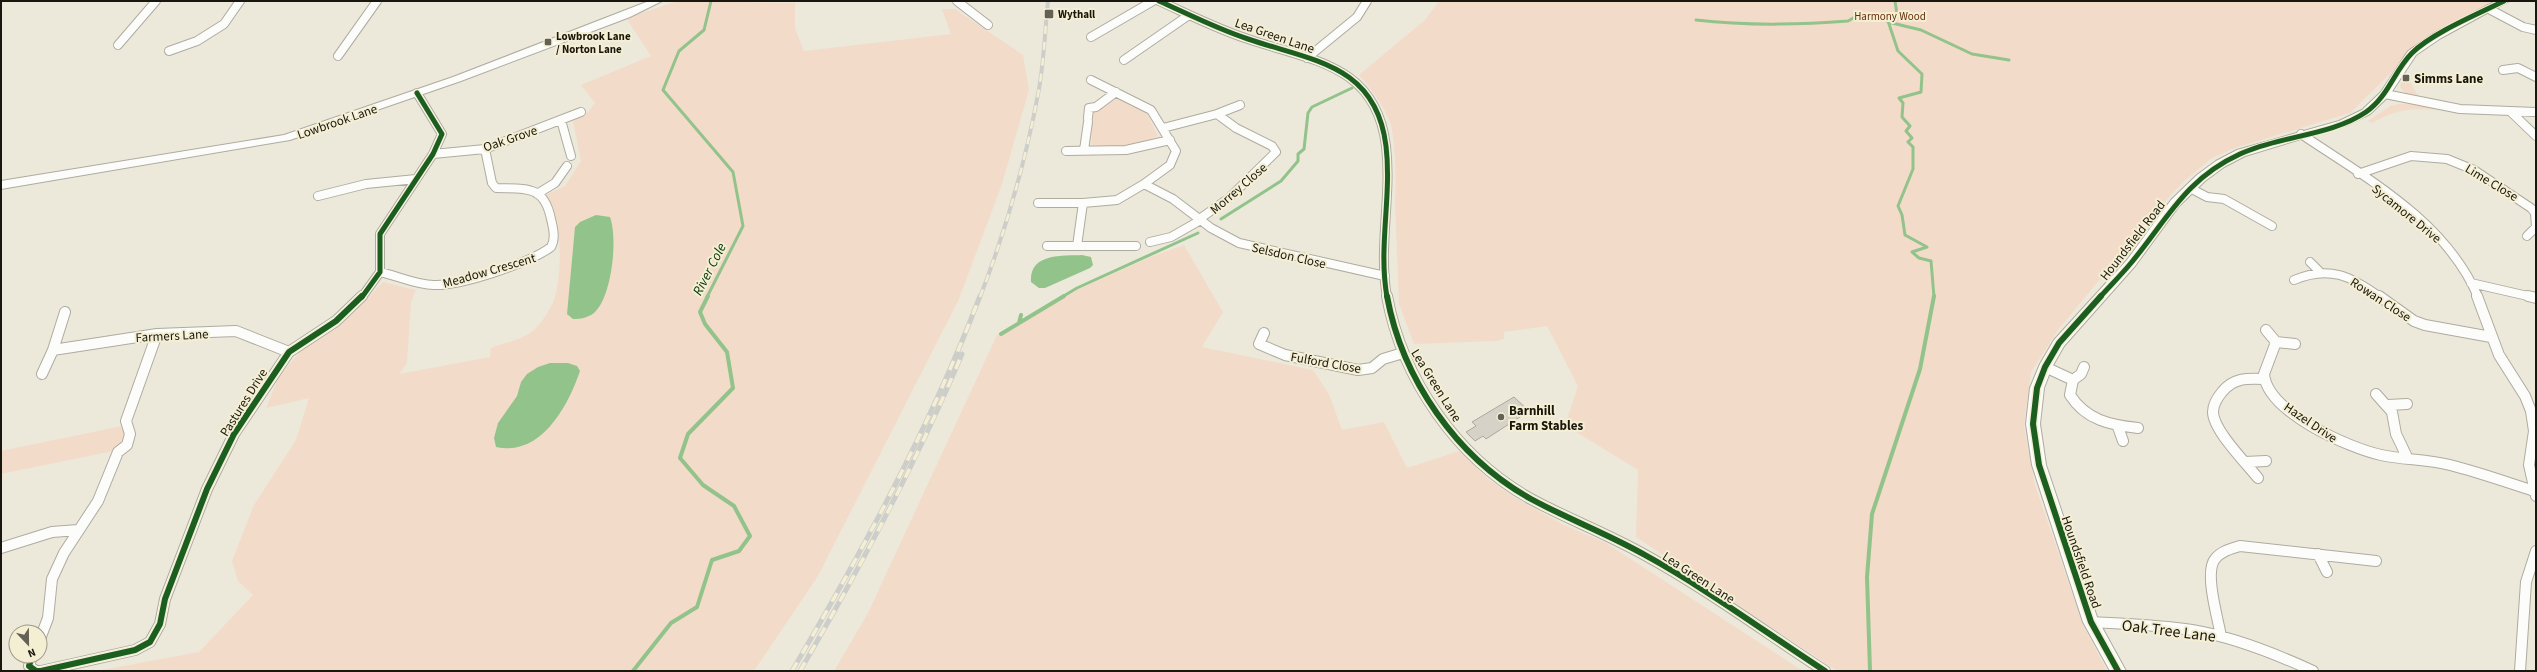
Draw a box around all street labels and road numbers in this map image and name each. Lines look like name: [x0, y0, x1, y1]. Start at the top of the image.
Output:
street label: Lea Green Lane: [1232, 14, 1317, 58]
street label: Lowbrook Lane: [295, 100, 380, 144]
street label: Oak Grove: [481, 121, 540, 157]
street label: Morrey Close: [1206, 159, 1271, 219]
street label: Lime Close: [2462, 160, 2521, 206]
street label: Sycamore Drive: [2368, 180, 2445, 247]
street label: Houndsfield Road: [2096, 197, 2170, 284]
street label: Selsdon Close: [1250, 239, 1328, 273]
street label: Meadow Crescent: [441, 249, 538, 293]
street label: Rowan Close: [2346, 273, 2414, 326]
street label: Farmers Lane: [135, 325, 209, 347]
street label: Lea Green Lane: [1407, 346, 1466, 426]
street label: Fulford Close: [1289, 348, 1362, 378]
street label: Pastures Drive: [216, 365, 272, 440]
street label: Hazel Drive: [2280, 398, 2341, 447]
street label: Houndsfield Road: [2057, 514, 2105, 611]
street label: Lea Green Lane: [1659, 548, 1738, 608]
street label: Oak Tree Lane: [2121, 614, 2217, 648]

